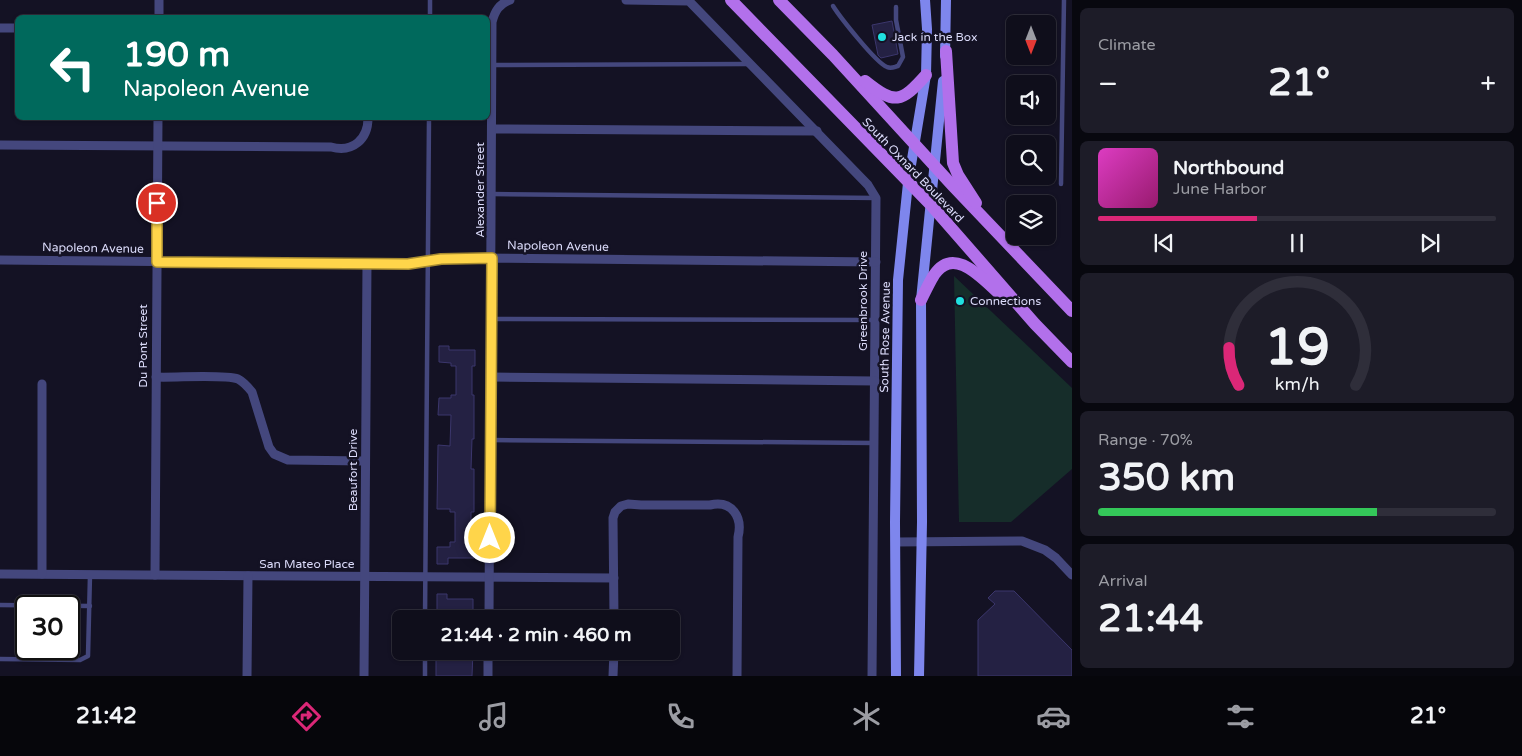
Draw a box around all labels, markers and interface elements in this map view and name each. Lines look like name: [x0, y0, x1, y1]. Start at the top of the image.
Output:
north arrow: [1006, 15, 1056, 65]
map controls: [1006, 15, 1056, 245]
place label: Jack in the Box: [892, 30, 978, 44]
marker: Jack in the Box: [876, 31, 888, 43]
text: 190 m: [123, 34, 230, 76]
icon: left: [40, 35, 105, 100]
text: Climate: [1098, 35, 1156, 55]
text: 21°: [1268, 60, 1330, 106]
text: −: [1098, 67, 1118, 101]
text: +: [1480, 67, 1496, 101]
button: sound: [1006, 75, 1056, 125]
text: Napoleon Avenue: [123, 76, 309, 102]
street label: South Oxnard Boulevard: [859, 115, 967, 225]
button: search: [1006, 135, 1056, 185]
street label: Alexander Street: [473, 142, 487, 238]
text: Northbound: [1173, 157, 1284, 179]
text: June Harbor: [1173, 179, 1266, 199]
pin: [136, 182, 178, 224]
icon: arrive: [143, 189, 171, 217]
button: layers: [1006, 195, 1056, 245]
icon: previous: [1150, 229, 1178, 257]
icon: pause: [1283, 229, 1311, 257]
icon: next: [1416, 229, 1444, 257]
street label: Napoleon Avenue: [507, 238, 609, 254]
street label: Napoleon Avenue: [42, 240, 144, 256]
street label: Greenbrook Drive: [856, 251, 870, 351]
street label: South Rose Avenue: [877, 281, 893, 393]
place label: Connections: [970, 294, 1041, 308]
marker: Connections: [954, 295, 966, 307]
street label: Du Pont Street: [136, 304, 150, 388]
text: 19: [1264, 316, 1330, 379]
text: km/h: [1275, 374, 1319, 395]
street label: Beaufort Drive: [346, 429, 360, 511]
text: Range · 70%: [1098, 430, 1193, 450]
text: 350 km: [1098, 455, 1235, 501]
position arrow: [463, 511, 515, 563]
street label: San Mateo Place: [259, 557, 355, 571]
text: Arrival: [1098, 571, 1147, 591]
speed limit sign: 30: [15, 595, 80, 660]
text: 21:44: [1098, 596, 1203, 642]
text: 21:44 · 2 min · 460 m: [440, 624, 632, 646]
icon: directions: [289, 699, 324, 734]
icon: music: [476, 699, 511, 734]
icon: phone: [663, 699, 698, 734]
icon: climate: [849, 699, 884, 734]
icon: car: [1036, 699, 1071, 734]
icon: filters: [1223, 699, 1258, 734]
text: 21:42: [76, 703, 137, 729]
text: 21°: [1410, 703, 1446, 729]

